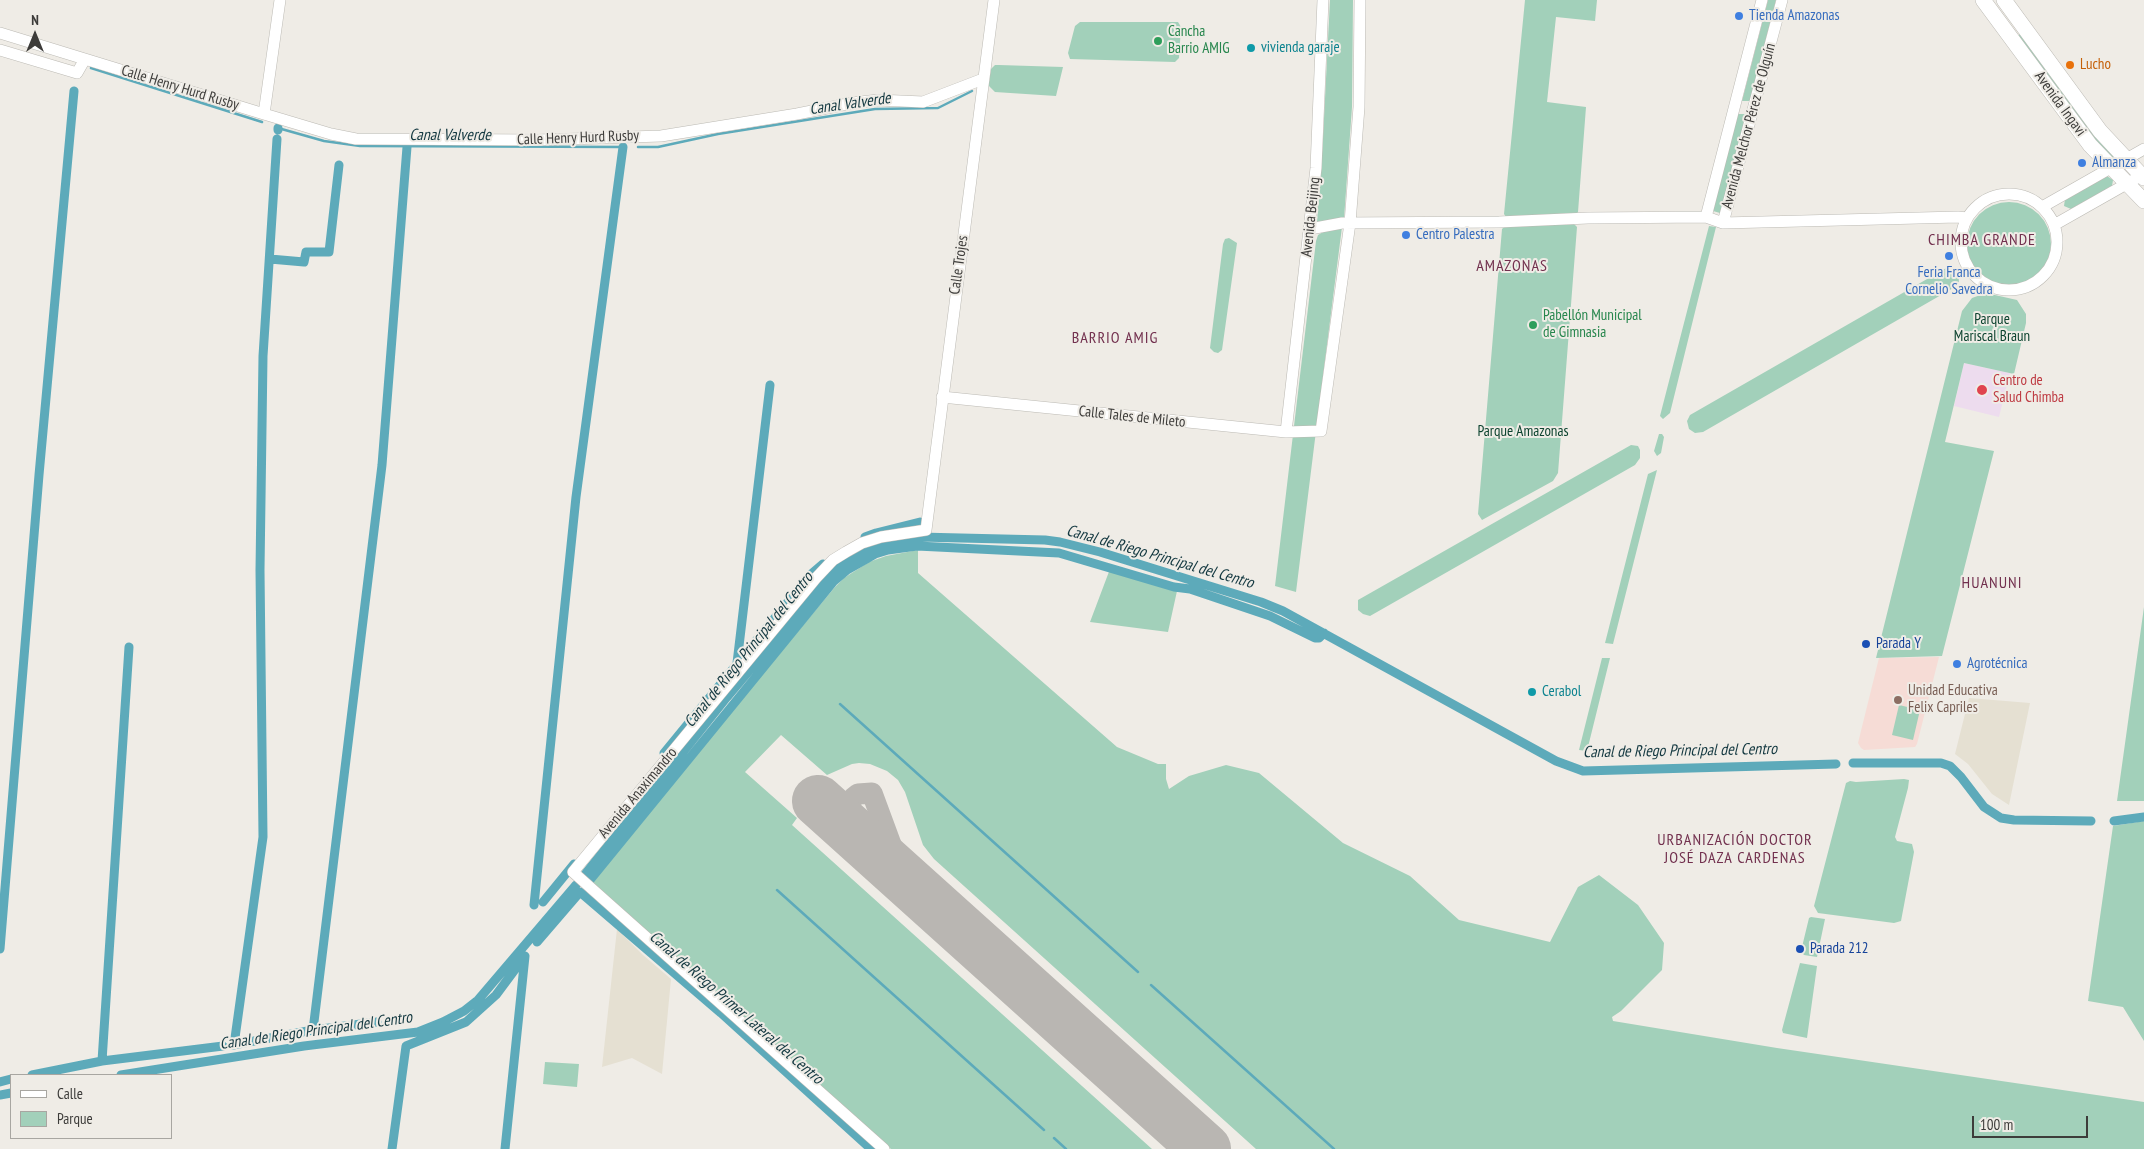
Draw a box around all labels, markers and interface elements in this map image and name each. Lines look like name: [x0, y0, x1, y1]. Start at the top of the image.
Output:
place label: Tienda Amazonas: [1749, 7, 1840, 25]
north arrow: [10, 10, 60, 60]
marker: Tienda Amazonas: [1733, 10, 1745, 22]
text: N: [31, 11, 39, 29]
place label: Cancha Barrio AMIG: [1168, 23, 1230, 58]
marker: Cancha Barrio AMIG: [1152, 35, 1164, 47]
place label: vivienda garaje: [1261, 39, 1340, 57]
street label: Avenida Melchor Pérez de Olguín: [1718, 41, 1780, 211]
marker: vivienda garaje: [1245, 42, 1257, 54]
place label: Lucho: [2080, 56, 2111, 74]
marker: Lucho: [2064, 59, 2076, 71]
street label: Calle Henry Hurd Rusby: [119, 62, 241, 114]
street label: Avenida Ingavi: [2030, 68, 2090, 140]
water label: Canal Valverde: [808, 89, 892, 119]
water label: Canal Valverde: [409, 125, 491, 145]
street label: Calle Henry Hurd Rusby: [517, 127, 639, 149]
place label: Almanza: [2092, 154, 2136, 172]
marker: Almanza: [2076, 157, 2088, 169]
street label: Avenida Beijing: [1298, 176, 1324, 258]
place label: Centro Palestra: [1416, 226, 1494, 244]
marker: Centro Palestra: [1400, 229, 1412, 241]
district label: CHIMBA GRANDE: [1926, 230, 2038, 250]
street label: Calle Trojes: [946, 234, 972, 296]
marker: Feria Franca Cornelio Savedra: [1943, 250, 1955, 262]
district label: AMAZONAS: [1475, 256, 1549, 276]
place label: Feria Franca Cornelio Savedra: [1905, 264, 1993, 299]
place label: Pabellón Municipal de Gimnasia: [1543, 307, 1642, 342]
park label: Parque Mariscal Braun: [1954, 311, 2030, 346]
marker: Pabellón Municipal de Gimnasia: [1527, 319, 1539, 331]
district label: BARRIO AMIG: [1070, 328, 1160, 348]
place label: Centro de Salud Chimba: [1993, 372, 2064, 407]
marker: Centro de Salud Chimba: [1975, 383, 1989, 397]
street label: Calle Tales de Mileto: [1078, 402, 1186, 432]
park label: Parque Amazonas: [1477, 423, 1569, 441]
water label: Canal de Riego Principal del Centro: [1064, 521, 1256, 593]
water label: Canal de Riego Principal del Centro: [680, 569, 818, 731]
district label: HUANUNI: [1961, 573, 2023, 593]
place label: Parada Y: [1876, 635, 1921, 653]
marker: Parada Y: [1860, 638, 1872, 650]
place label: Agrotécnica: [1967, 655, 2028, 673]
marker: Agrotécnica: [1951, 658, 1963, 670]
place label: Unidad Educativa Felix Capriles: [1908, 682, 1998, 717]
place label: Cerabol: [1542, 683, 1581, 701]
marker: Cerabol: [1526, 686, 1538, 698]
marker: Unidad Educativa Felix Capriles: [1892, 694, 1904, 706]
water label: Canal de Riego Principal del Centro: [1583, 740, 1777, 762]
street label: Avenida Anaximandro: [595, 744, 681, 842]
district label: URBANIZACIÓN DOCTOR JOSÉ DAZA CARDENAS: [1655, 830, 1815, 868]
water label: Canal de Riego Primer Lateral del Centro: [645, 927, 827, 1089]
place label: Parada 212: [1810, 940, 1868, 958]
marker: Parada 212: [1794, 943, 1806, 955]
water label: Canal de Riego Principal del Centro: [219, 1008, 413, 1054]
legend: [10, 1074, 172, 1139]
text: Calle: [57, 1084, 83, 1103]
scale bar: [1974, 1106, 2090, 1138]
text: Parque: [57, 1109, 93, 1128]
text: 100 m: [1980, 1115, 2013, 1134]

